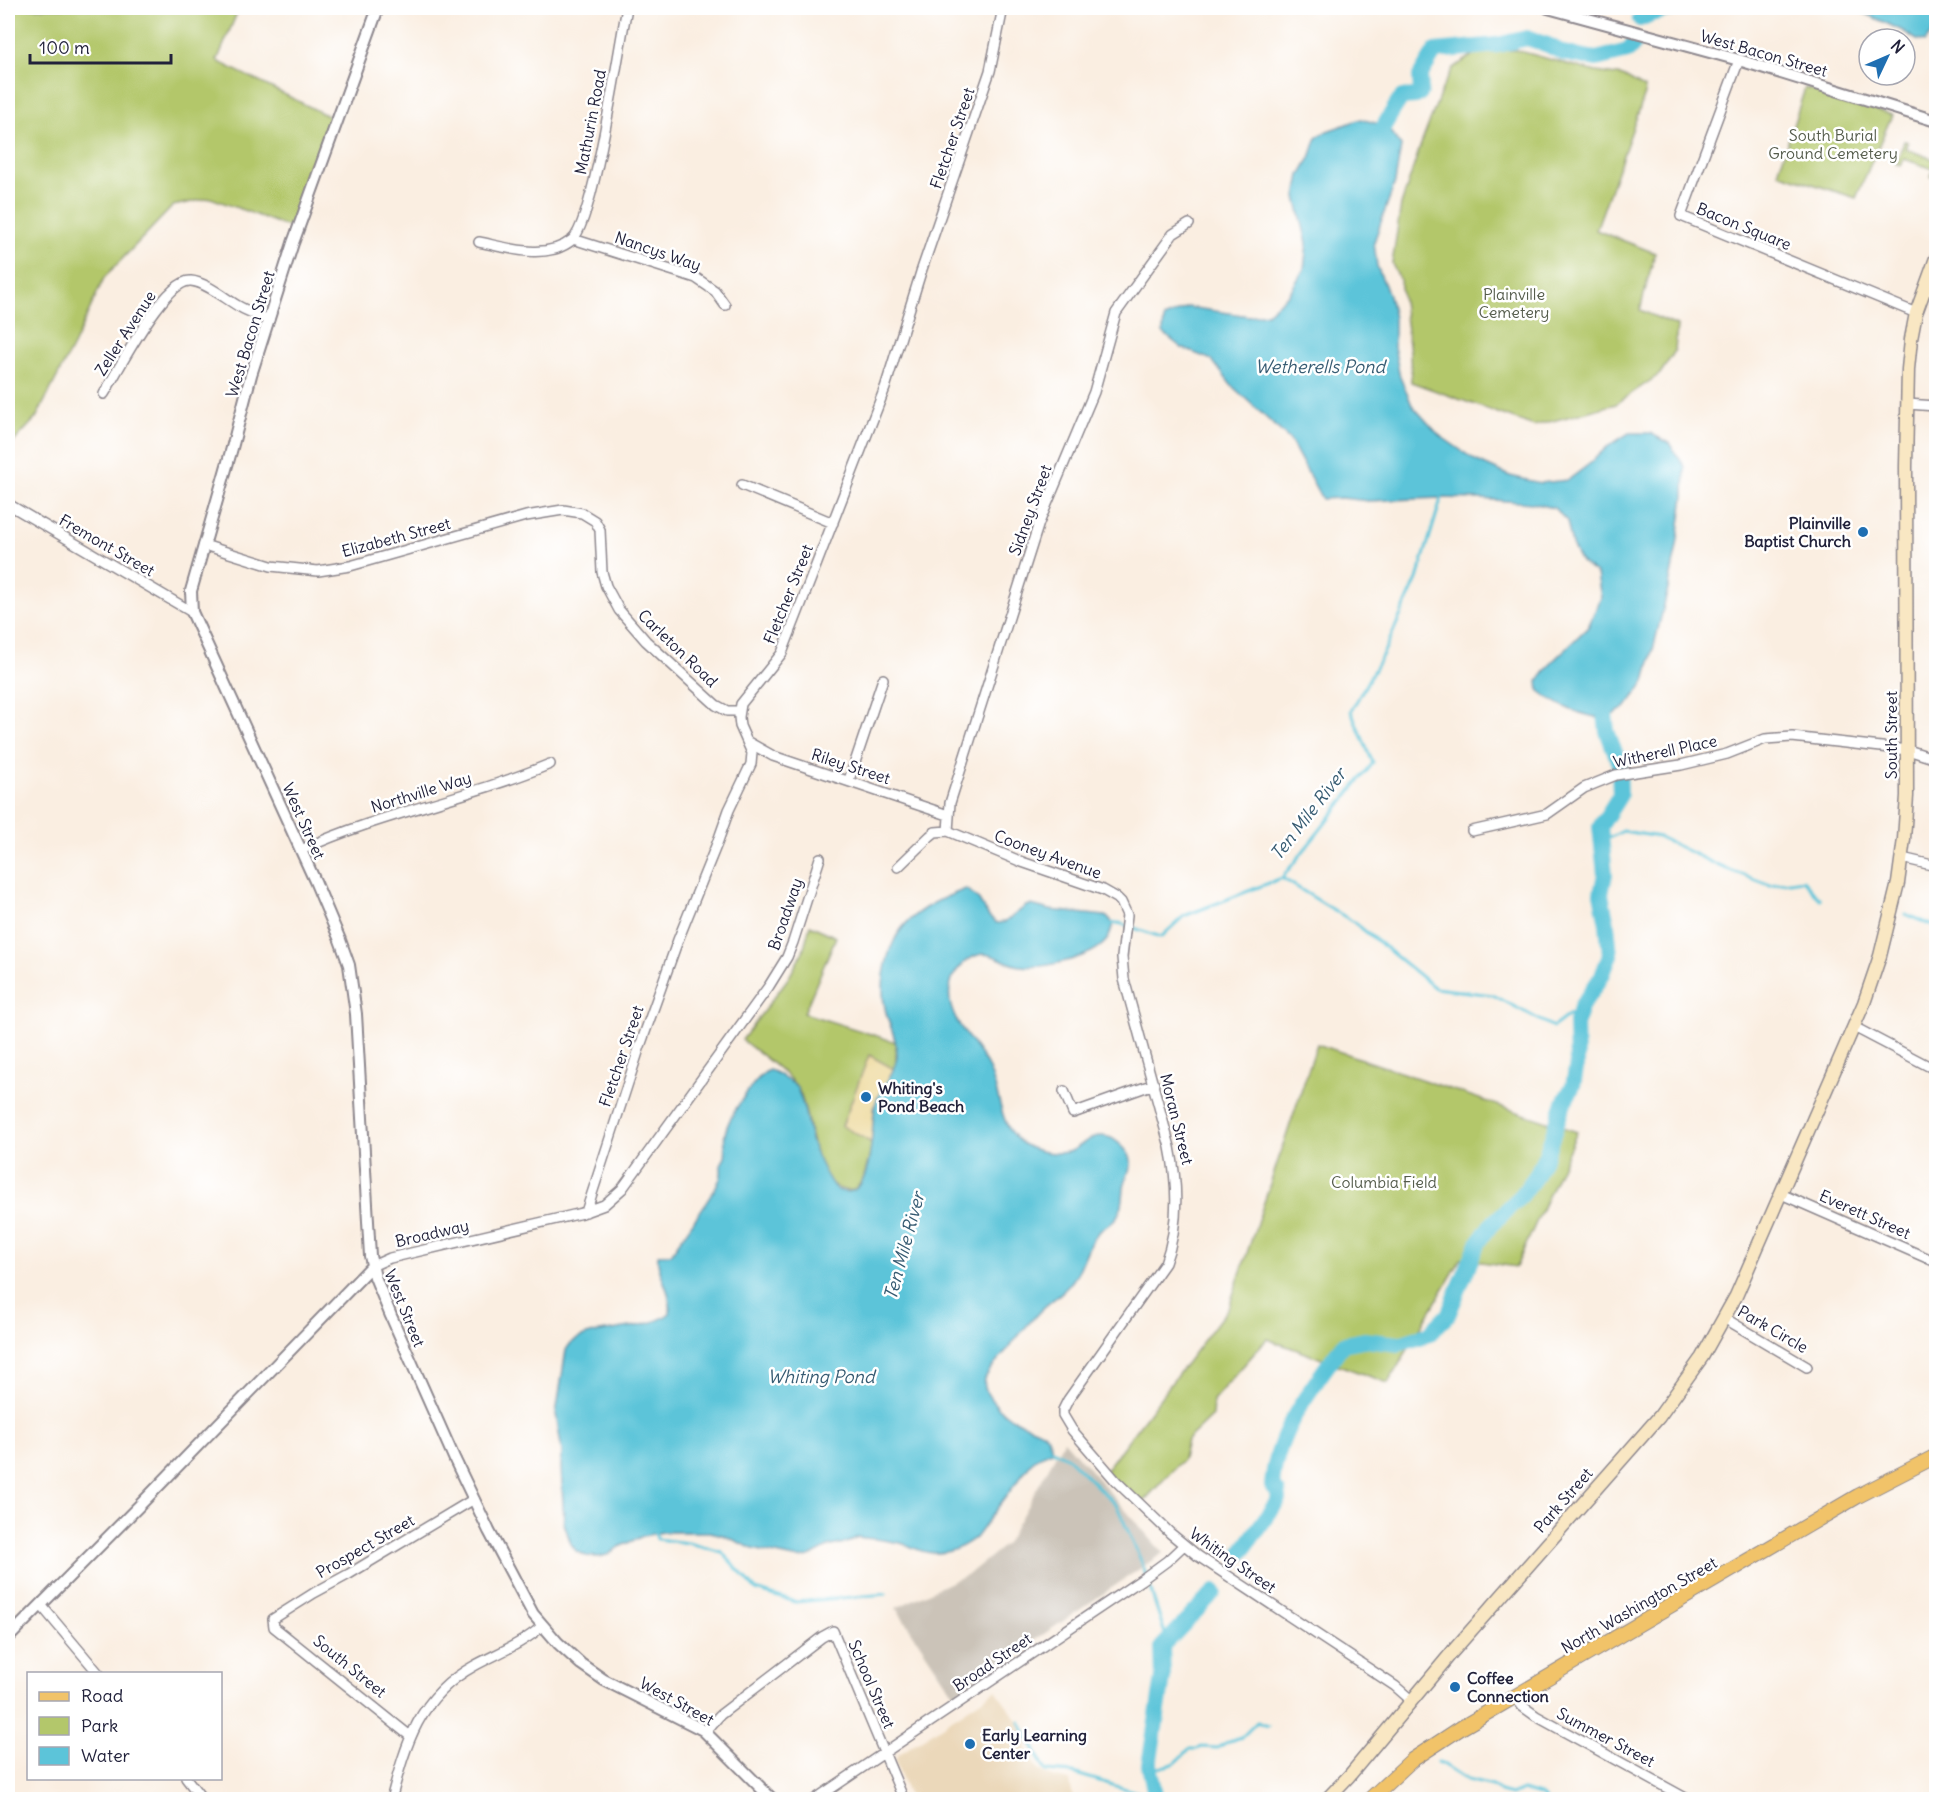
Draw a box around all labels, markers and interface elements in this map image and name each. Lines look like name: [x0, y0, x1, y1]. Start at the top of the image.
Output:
street label: West Bacon Street: [1698, 25, 1830, 81]
scale bar: [30, 27, 171, 65]
north arrow: [1857, 27, 1917, 87]
text: 100 m: [39, 36, 90, 59]
text: N: [1887, 36, 1909, 58]
street label: Mathurin Road: [570, 68, 610, 176]
street label: Fletcher Street: [925, 84, 979, 191]
park label: South Burial Ground Cemetery: [1768, 125, 1898, 163]
street label: Bacon Square: [1694, 198, 1794, 254]
street label: Nancys Way: [612, 227, 704, 275]
street label: West Bacon Street: [221, 268, 279, 400]
park label: Plainville Cemetery: [1479, 284, 1549, 322]
street label: Zeller Avenue: [90, 287, 160, 379]
water label: Wetherells Pond: [1255, 355, 1387, 378]
street label: Sidney Street: [1004, 461, 1056, 558]
street label: Fremont Street: [56, 510, 159, 581]
street label: Elizabeth Street: [339, 513, 453, 561]
place label: Plainville Baptist Church: [1744, 513, 1851, 552]
marker: Plainville Baptist Church: [1856, 525, 1870, 539]
street label: Fletcher Street: [759, 541, 817, 647]
street label: Carleton Road: [634, 605, 722, 691]
street label: South Street: [1881, 690, 1901, 779]
street label: Witherell Place: [1611, 730, 1719, 772]
street label: Riley Street: [809, 744, 893, 788]
water label: Ten Mile River: [1265, 761, 1353, 865]
street label: Northville Way: [368, 767, 474, 817]
street label: West Street: [278, 780, 330, 863]
street label: Cooney Avenue: [992, 825, 1104, 883]
street label: Broadway: [763, 875, 807, 953]
street label: Fletcher Street: [594, 1002, 648, 1109]
street label: Moran Street: [1156, 1071, 1198, 1167]
place label: Whiting's Pond Beach: [878, 1078, 964, 1116]
marker: Whiting's Pond Beach: [859, 1090, 873, 1104]
park label: Columbia Field: [1331, 1172, 1437, 1192]
street label: Everett Street: [1816, 1185, 1914, 1243]
water label: Ten Mile River: [879, 1187, 930, 1302]
street label: Broadway: [393, 1215, 471, 1251]
street label: West Street: [380, 1266, 430, 1350]
street label: Park Circle: [1734, 1301, 1812, 1357]
water label: Whiting Pond: [767, 1365, 877, 1388]
street label: Park Street: [1529, 1463, 1597, 1537]
street label: Prospect Street: [312, 1510, 418, 1582]
street label: Whiting Street: [1186, 1523, 1281, 1598]
street label: North Washington Street: [1558, 1552, 1721, 1658]
street label: Broad Street: [949, 1628, 1036, 1696]
street label: South Street: [309, 1630, 391, 1702]
street label: School Street: [844, 1637, 900, 1732]
place label: Coffee Connection: [1467, 1668, 1549, 1706]
legend: [27, 1672, 222, 1780]
street label: West Street: [636, 1672, 718, 1730]
marker: Coffee Connection: [1448, 1680, 1462, 1694]
text: Road: [81, 1684, 124, 1707]
street label: Summer Street: [1554, 1703, 1659, 1771]
text: Park: [81, 1714, 118, 1737]
place label: Early Learning Center: [982, 1725, 1087, 1763]
marker: Early Learning Center: [963, 1737, 977, 1751]
text: Water: [81, 1744, 131, 1767]

